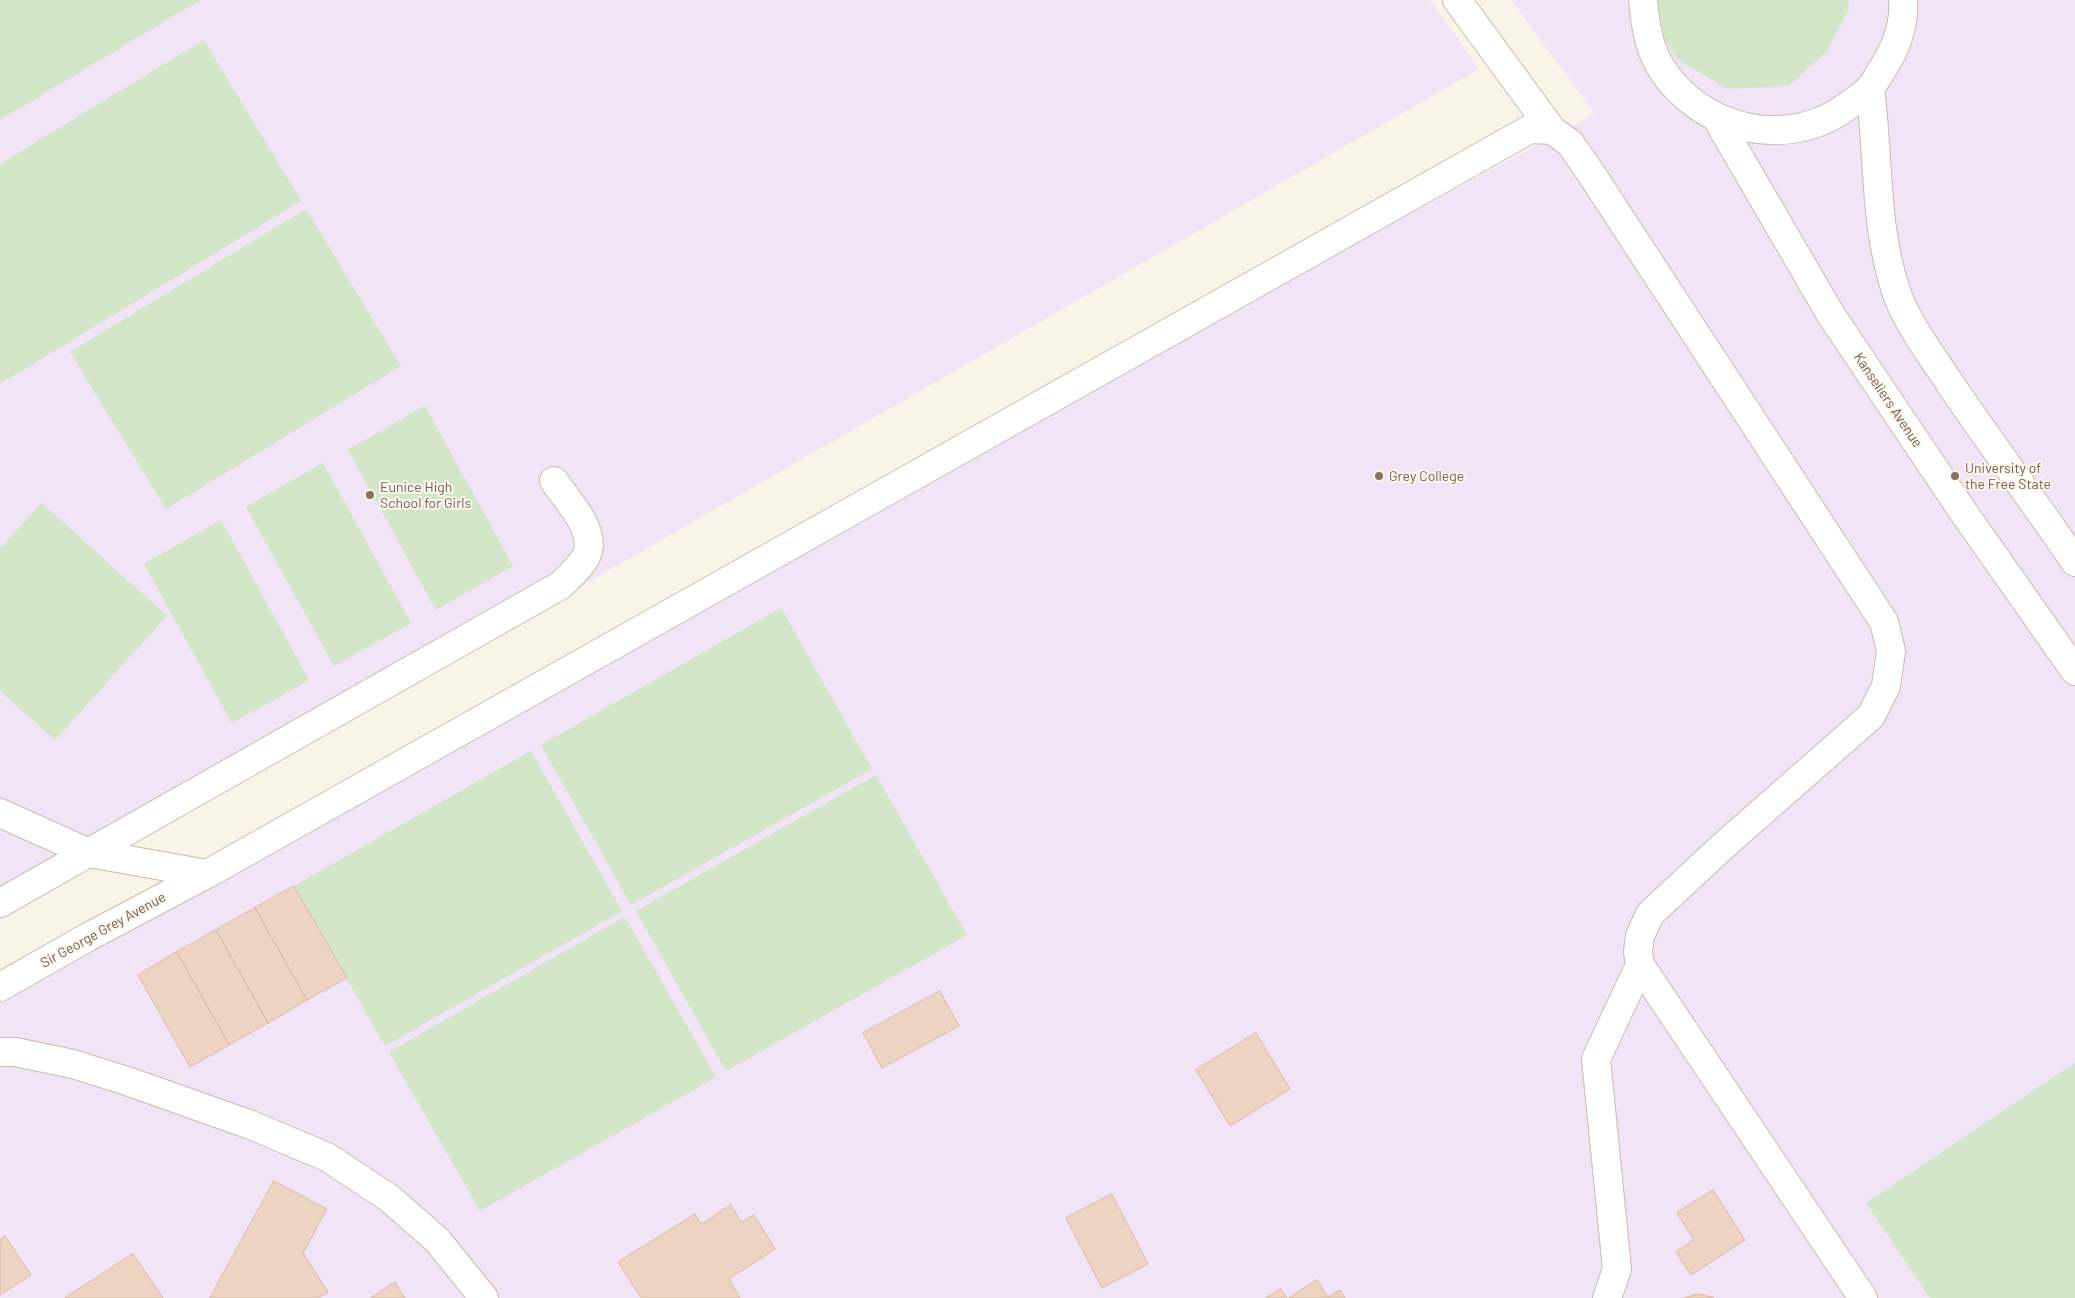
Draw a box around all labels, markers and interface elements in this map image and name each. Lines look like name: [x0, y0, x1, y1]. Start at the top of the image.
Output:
street label: Kanseliers Avenue: [1850, 349, 1926, 451]
place label: University of the Free State: [1965, 460, 2051, 492]
place label: Grey College: [1389, 468, 1464, 484]
marker: Grey College: [1373, 470, 1385, 482]
marker: University of the Free State: [1949, 470, 1961, 482]
place label: Eunice High School for Girls: [380, 479, 471, 512]
marker: Eunice High School for Girls: [364, 489, 376, 501]
street label: Sir George Grey Avenue: [37, 889, 169, 971]

